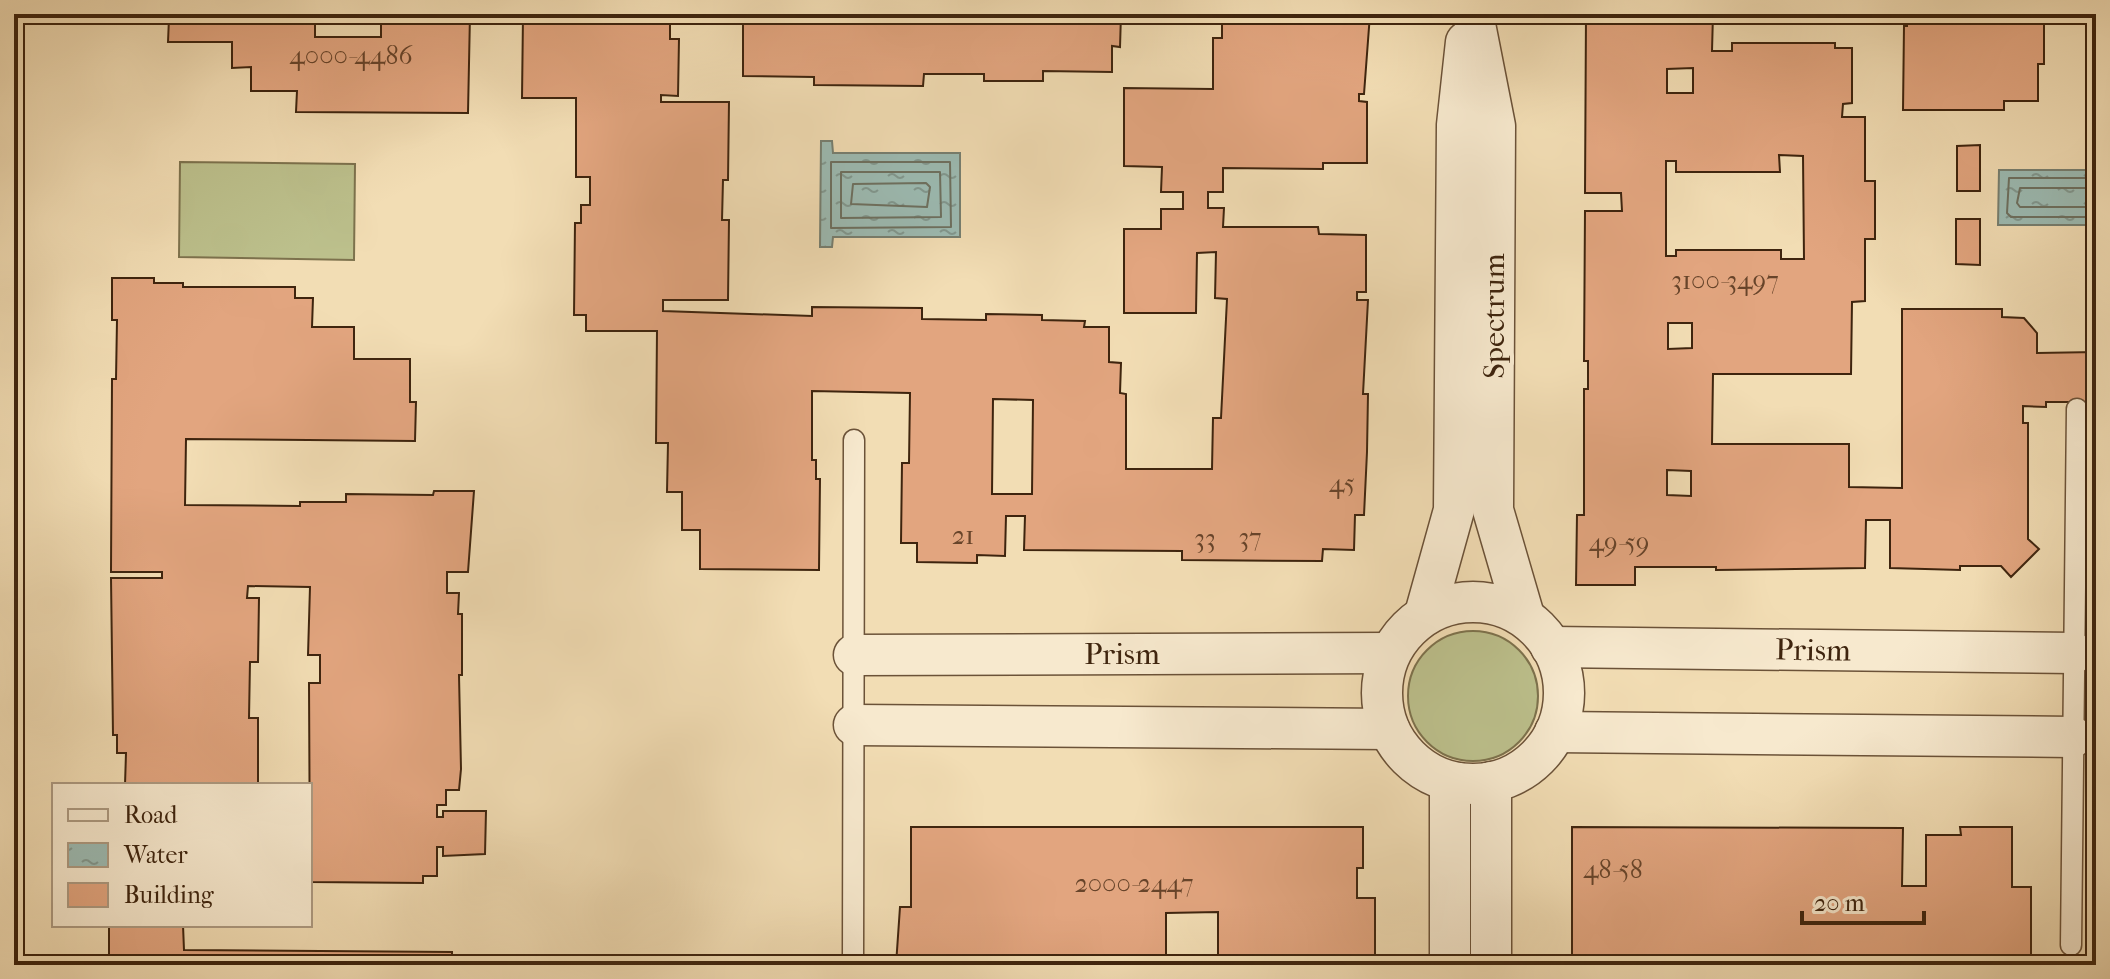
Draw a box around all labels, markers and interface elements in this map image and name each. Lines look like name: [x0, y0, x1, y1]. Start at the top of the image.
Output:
house number: 4000-4486: [289, 40, 413, 71]
street label: Spectrum: [1477, 253, 1512, 379]
house number: 3100-3497: [1671, 265, 1779, 296]
house number: 45: [1329, 468, 1355, 499]
house number: 21: [952, 520, 974, 551]
house number: 37: [1238, 522, 1262, 553]
house number: 33: [1194, 523, 1216, 554]
house number: 49-59: [1589, 527, 1649, 558]
street label: Prism: [1775, 632, 1851, 669]
street label: Prism: [1084, 637, 1160, 672]
legend: [52, 783, 312, 927]
text: Road: [124, 801, 178, 829]
text: Water: [123, 841, 188, 869]
house number: 48-58: [1583, 854, 1643, 885]
house number: 2000-2447: [1074, 868, 1194, 899]
scale bar: [1802, 875, 1924, 925]
text: Building: [124, 881, 215, 909]
text: 20 m: [1814, 889, 1865, 917]

